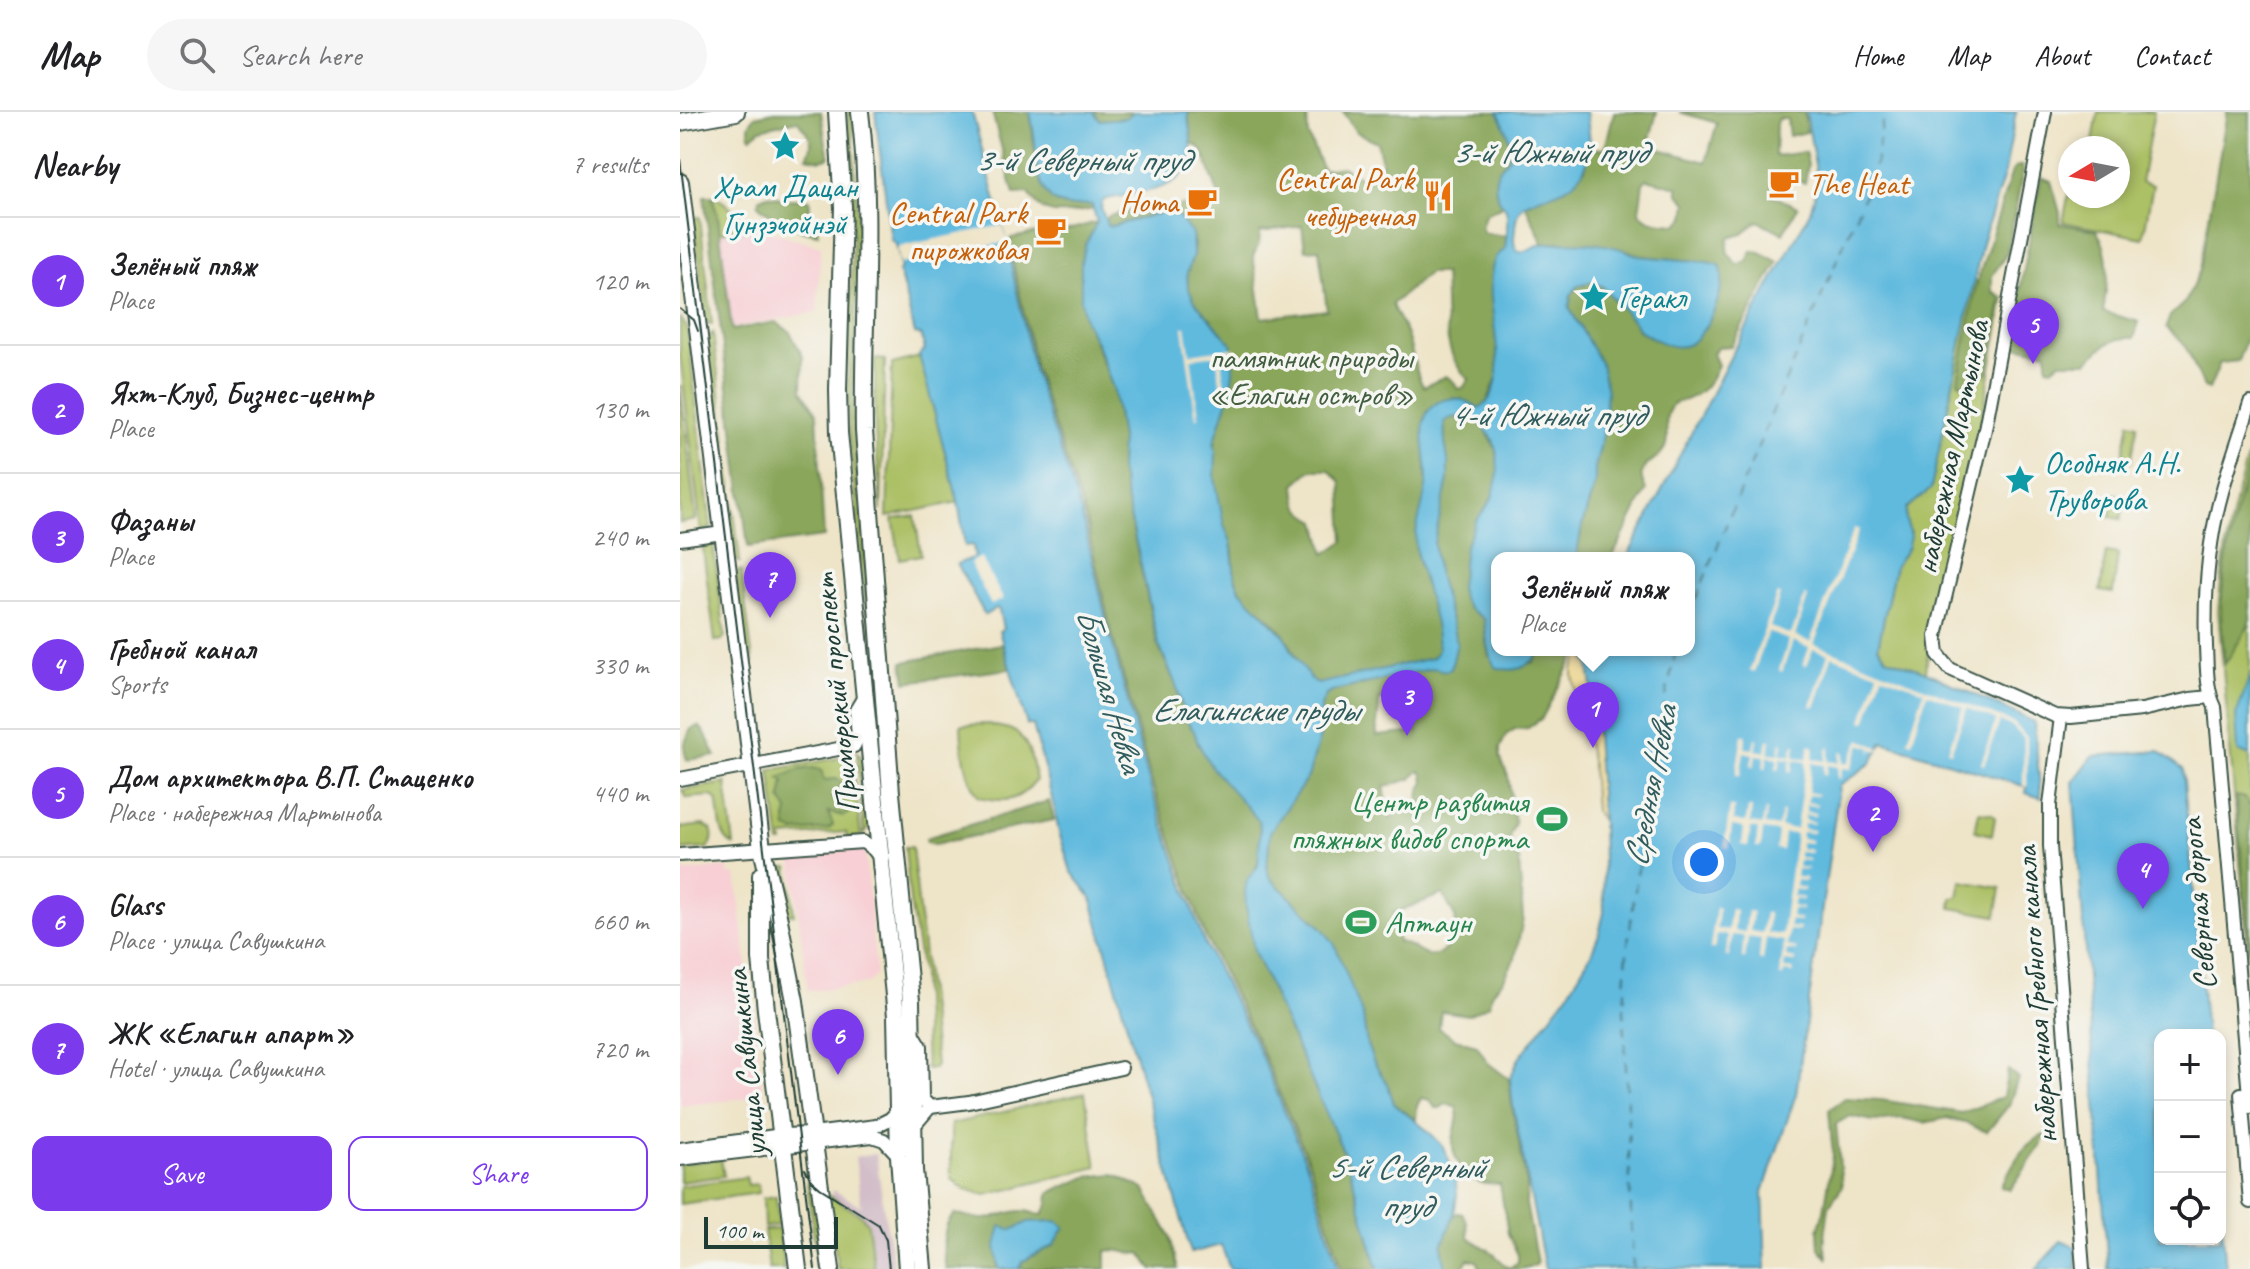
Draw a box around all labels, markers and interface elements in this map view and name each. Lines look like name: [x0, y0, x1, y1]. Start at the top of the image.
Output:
search box: [147, 19, 707, 91]
text: Map: [40, 32, 99, 79]
icon: search: [175, 33, 219, 77]
text: Search here: [239, 36, 361, 74]
text: Home: [1853, 38, 1903, 73]
text: Map: [1947, 38, 1990, 73]
text: About: [2034, 38, 2090, 73]
text: Contact: [2134, 38, 2210, 73]
place icon: Храм Дацан Гунзэчойнэй: [768, 129, 802, 163]
water label: 3-й Южный пруд: [1452, 130, 1654, 173]
north arrow: [2058, 136, 2130, 208]
water label: 3-й Северный пруд: [975, 138, 1197, 181]
text: Nearby: [32, 143, 118, 186]
text: 7 results: [572, 148, 648, 181]
place label: Central Park чебуречная: [1276, 158, 1416, 236]
place label: The Heat: [1808, 163, 1912, 204]
place label: Храм Дацан Гунзэчойнэй: [713, 166, 859, 244]
cafe icon: The Heat: [1767, 166, 1801, 200]
restaurant icon: Central Park чебуречная: [1421, 179, 1455, 213]
place label: Нота: [1120, 181, 1180, 222]
cafe icon: Нота: [1185, 184, 1219, 218]
place label: Central Park пирожковая: [889, 192, 1029, 270]
cafe icon: Central Park пирожковая: [1034, 213, 1068, 247]
text: Зелёный пляж: [108, 246, 255, 284]
text: 1: [52, 265, 64, 298]
text: 120 m: [592, 265, 648, 298]
place label: Геракл: [1618, 277, 1688, 318]
place icon: Геракл: [1577, 280, 1611, 314]
text: Place: [108, 284, 154, 317]
pin: 5: [2007, 298, 2059, 364]
street label: набережная Мартынова: [1905, 314, 1999, 578]
park label: памятник природы «Елагин остров»: [1208, 337, 1415, 415]
text: Яхт-Клуб, Бизнес-центр: [108, 374, 373, 412]
text: 2: [52, 393, 64, 426]
text: 130 m: [592, 393, 648, 426]
water label: 4-й Южный пруд: [1449, 393, 1651, 436]
text: Place: [108, 412, 154, 445]
place label: Особняк А.Н. Труворова: [2044, 442, 2181, 520]
place icon: Особняк А.Н. Труворова: [2003, 463, 2037, 497]
text: Фазаны: [108, 502, 193, 540]
text: 3: [52, 521, 64, 554]
text: 240 m: [592, 521, 648, 554]
text: Place: [108, 540, 154, 573]
pin: 7: [744, 552, 796, 618]
popup: [1491, 552, 1695, 656]
text: Зелёный пляж: [1519, 569, 1667, 607]
street label: Приморский проспект: [803, 570, 869, 815]
water label: Большая Невка: [1066, 603, 1155, 780]
text: Place: [1519, 607, 1565, 640]
text: Гребной канал: [108, 630, 256, 668]
text: 4: [52, 649, 64, 682]
text: 330 m: [592, 649, 648, 682]
text: Sports: [108, 668, 166, 701]
pin: 3: [1381, 670, 1433, 736]
pin: 1: [1567, 682, 1619, 748]
water label: Елагинские пруды: [1152, 688, 1363, 731]
water label: Средняя Невка: [1613, 699, 1687, 870]
text: Дом архитектора В.П. Стаценко: [108, 758, 473, 796]
text: 5: [52, 777, 64, 810]
text: 440 m: [592, 777, 648, 810]
place label: Центр развития пляжных видов спорта: [1291, 781, 1530, 859]
pin: 2: [1847, 786, 1899, 852]
text: Place · набережная Мартынова: [108, 796, 381, 829]
sports icon: Центр развития пляжных видов спорта: [1535, 802, 1569, 836]
street label: Северная дорога: [2170, 815, 2226, 991]
your location: [1684, 842, 1724, 882]
street label: набережная Гребного канала: [2005, 843, 2067, 1145]
pin: 4: [2117, 843, 2169, 909]
text: Glass: [108, 886, 163, 924]
place label: Аптаун: [1385, 902, 1474, 943]
text: 6: [52, 905, 64, 938]
text: 660 m: [592, 905, 648, 938]
sports icon: Аптаун: [1344, 905, 1378, 939]
text: Place · улица Савушкина: [108, 924, 324, 957]
street label: улица Савушкина: [716, 965, 776, 1161]
pin: 6: [812, 1009, 864, 1075]
text: ЖК «Елагин апарт»: [108, 1014, 354, 1052]
map controls: [2154, 1029, 2226, 1245]
button: +: [2154, 1029, 2226, 1101]
text: 7: [52, 1033, 64, 1066]
text: 720 m: [592, 1033, 648, 1066]
text: Hotel · улица Савушкина: [108, 1052, 324, 1085]
button: −: [2154, 1101, 2226, 1173]
button: Save: [32, 1136, 332, 1211]
button: Share: [348, 1136, 648, 1211]
water label: 5-й Северный пруд: [1328, 1145, 1491, 1227]
button: locate: [2154, 1173, 2226, 1245]
scale bar: [704, 1213, 838, 1249]
text: 100 m: [716, 1217, 763, 1245]

